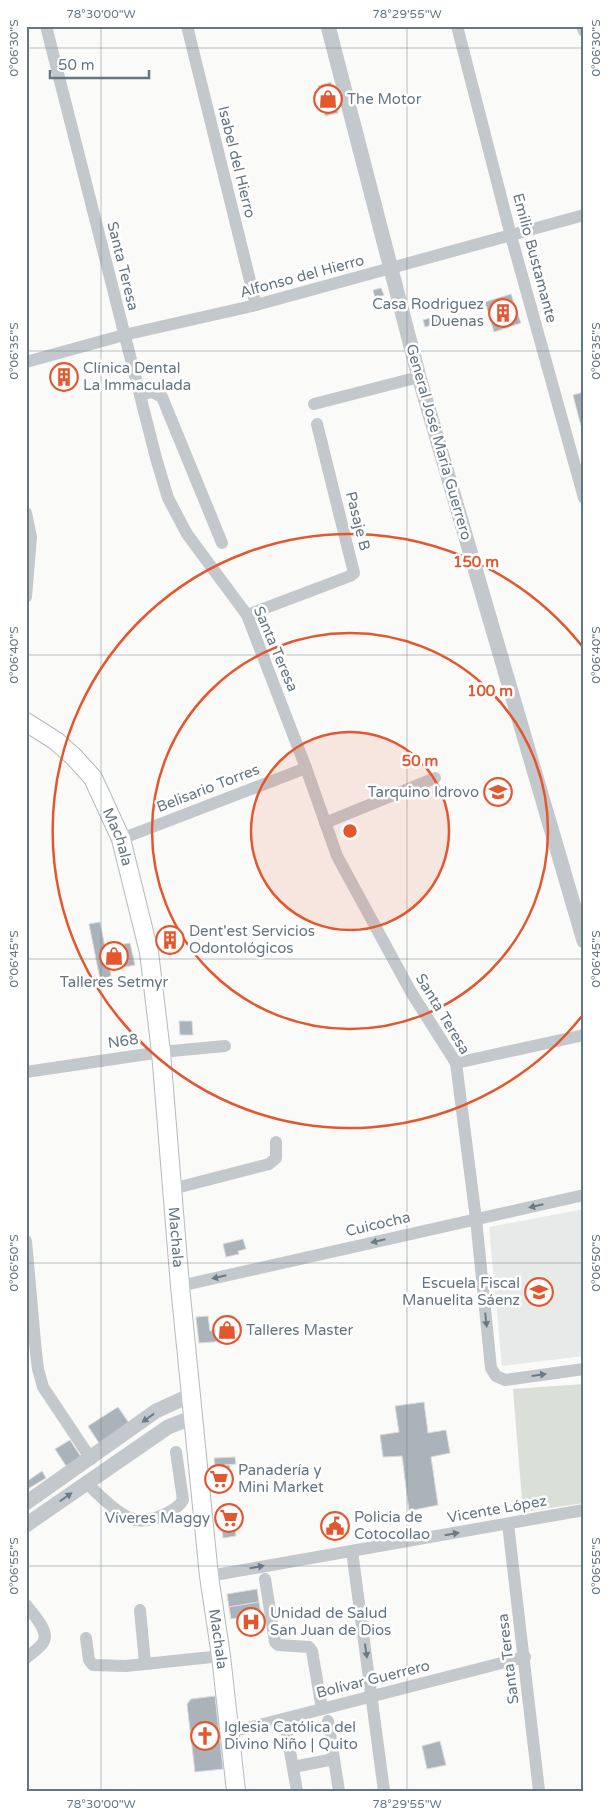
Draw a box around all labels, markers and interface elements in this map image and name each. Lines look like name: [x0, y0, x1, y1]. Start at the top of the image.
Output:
text: 78°30'00"W: [66, 7, 136, 21]
text: 78°29'55"W: [372, 7, 442, 21]
text: 0°06'30"S: [7, 19, 21, 77]
text: 0°06'30"S: [589, 19, 603, 77]
scale bar: [50, 48, 149, 80]
text: 50 m: [58, 56, 95, 74]
shop icon: The Motor: [313, 84, 343, 114]
place label: The Motor: [347, 90, 422, 108]
street label: Isabel del Hierro: [214, 104, 260, 220]
street label: Emilio Bustamante: [509, 191, 561, 325]
street label: Santa Teresa: [103, 220, 143, 312]
street label: Alfonso del Hierro: [238, 251, 366, 301]
place label: Casa Rodriguez Duenas: [372, 295, 484, 330]
building icon: Casa Rodriguez Duenas: [488, 298, 518, 328]
text: 0°06'35"S: [7, 322, 21, 380]
text: 0°06'35"S: [589, 322, 603, 380]
street label: General José María Guerrero: [402, 342, 476, 542]
place label: Clínica Dental La Immaculada: [83, 359, 191, 394]
building icon: Clínica Dental La Immaculada: [49, 362, 79, 392]
street label: Pasaje B: [342, 490, 374, 552]
text: 150 m: [453, 553, 499, 571]
street label: Santa Teresa: [250, 604, 302, 694]
text: 0°06'40"S: [7, 626, 21, 684]
text: 0°06'40"S: [589, 626, 603, 684]
text: 100 m: [467, 682, 513, 700]
text: 50 m: [402, 752, 438, 770]
street label: Belisario Torres: [154, 760, 262, 816]
school or university icon: Tarquino Idrovo: [483, 777, 513, 807]
place label: Tarquino Idrovo: [368, 783, 479, 801]
street label: Machala: [99, 805, 136, 868]
centre of rings: [341, 822, 359, 840]
place label: Dent'est Servicios Odontológicos: [189, 922, 315, 957]
building icon: Dent'est Servicios Odontológicos: [155, 925, 185, 955]
text: 0°06'45"S: [7, 930, 21, 988]
text: 0°06'45"S: [589, 930, 603, 988]
shop icon: Talleres Setmyr: [99, 941, 129, 971]
street label: Santa Teresa: [412, 970, 474, 1058]
place label: Talleres Setmyr: [60, 973, 168, 991]
street label: N68: [106, 1030, 140, 1052]
one-way arrow: [528, 1202, 544, 1210]
street label: Machala: [165, 1206, 187, 1268]
street label: Cuicocha: [344, 1208, 412, 1240]
text: 0°06'50"S: [7, 1234, 21, 1292]
text: 0°06'50"S: [589, 1234, 603, 1292]
one-way arrow: [370, 1237, 385, 1245]
one-way arrow: [212, 1273, 227, 1281]
place label: Escuela Fiscal Manuelita Sáenz: [402, 1274, 520, 1309]
school or university icon: Escuela Fiscal Manuelita Sáenz: [524, 1277, 554, 1307]
one-way arrow: [482, 1312, 490, 1328]
shop icon: Talleres Master: [212, 1315, 242, 1345]
place label: Talleres Master: [246, 1321, 354, 1339]
one-way arrow: [532, 1371, 548, 1379]
one-way arrow: [141, 1413, 155, 1423]
place label: Panadería y Mini Market: [238, 1461, 324, 1496]
supermarket icon: Panadería y Mini Market: [204, 1464, 234, 1494]
street label: Vicente López: [446, 1491, 548, 1527]
one-way arrow: [59, 1492, 73, 1502]
supermarket icon: Víveres Maggy: [214, 1503, 244, 1533]
place label: Policia de Cotocollao: [354, 1508, 430, 1543]
place label: Víveres Maggy: [105, 1509, 210, 1527]
public building icon: Policia de Cotocollao: [320, 1511, 350, 1541]
one-way arrow: [444, 1530, 460, 1538]
text: 0°06'55"S: [7, 1537, 21, 1595]
text: 0°06'55"S: [589, 1537, 603, 1595]
one-way arrow: [249, 1563, 265, 1571]
place label: Unidad de Salud San Juan de Dios: [270, 1604, 391, 1639]
hospital icon: Unidad de Salud San Juan de Dios: [236, 1607, 266, 1637]
street label: Machala: [205, 1608, 231, 1670]
street label: Santa Teresa: [494, 1613, 522, 1705]
one-way arrow: [362, 1644, 370, 1660]
street label: Bolívar Guerrero: [314, 1656, 432, 1702]
place label: Iglesia Católica del Divino Niño | Quito: [224, 1718, 358, 1753]
church icon: Iglesia Católica del Divino Niño | Quito: [190, 1721, 220, 1751]
text: 78°30'00"W: [66, 1797, 136, 1811]
text: 78°29'55"W: [372, 1797, 442, 1811]

